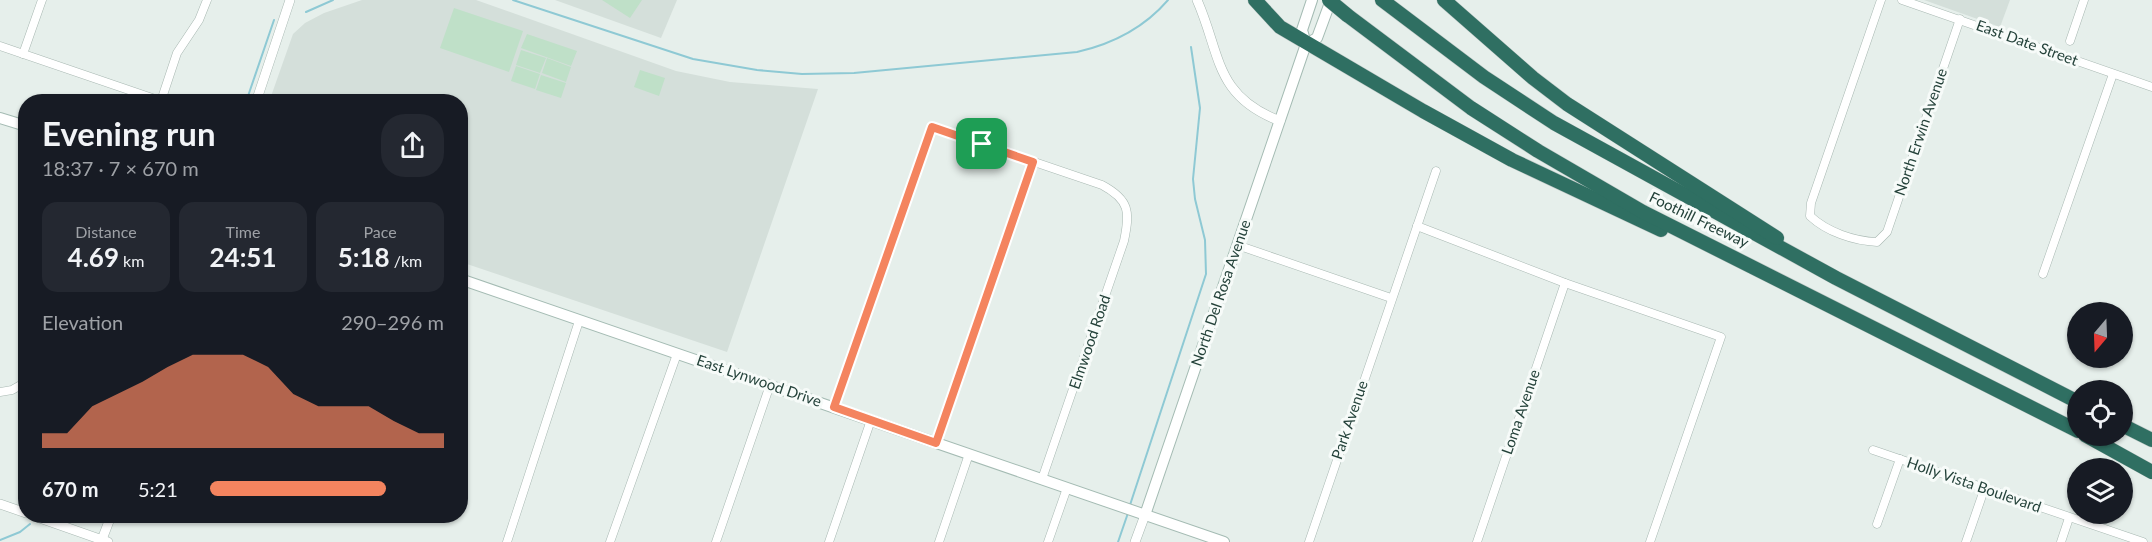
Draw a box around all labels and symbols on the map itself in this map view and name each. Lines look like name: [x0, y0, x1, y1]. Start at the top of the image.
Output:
street label: East Date Street: [1974, 15, 2081, 69]
street label: North Erwin Avenue: [1890, 66, 1950, 198]
pin: [956, 118, 1007, 169]
street label: Foothill Freeway: [1647, 187, 1752, 251]
street label: North Del Rosa Avenue: [1187, 217, 1254, 368]
street label: Elmwood Road: [1064, 292, 1114, 391]
north arrow: [2067, 302, 2133, 368]
street label: East Lynwood Drive: [695, 350, 824, 410]
street label: Loma Avenue: [1497, 367, 1543, 456]
street label: Park Avenue: [1327, 378, 1371, 462]
street label: Holly Vista Boulevard: [1905, 453, 2044, 515]

